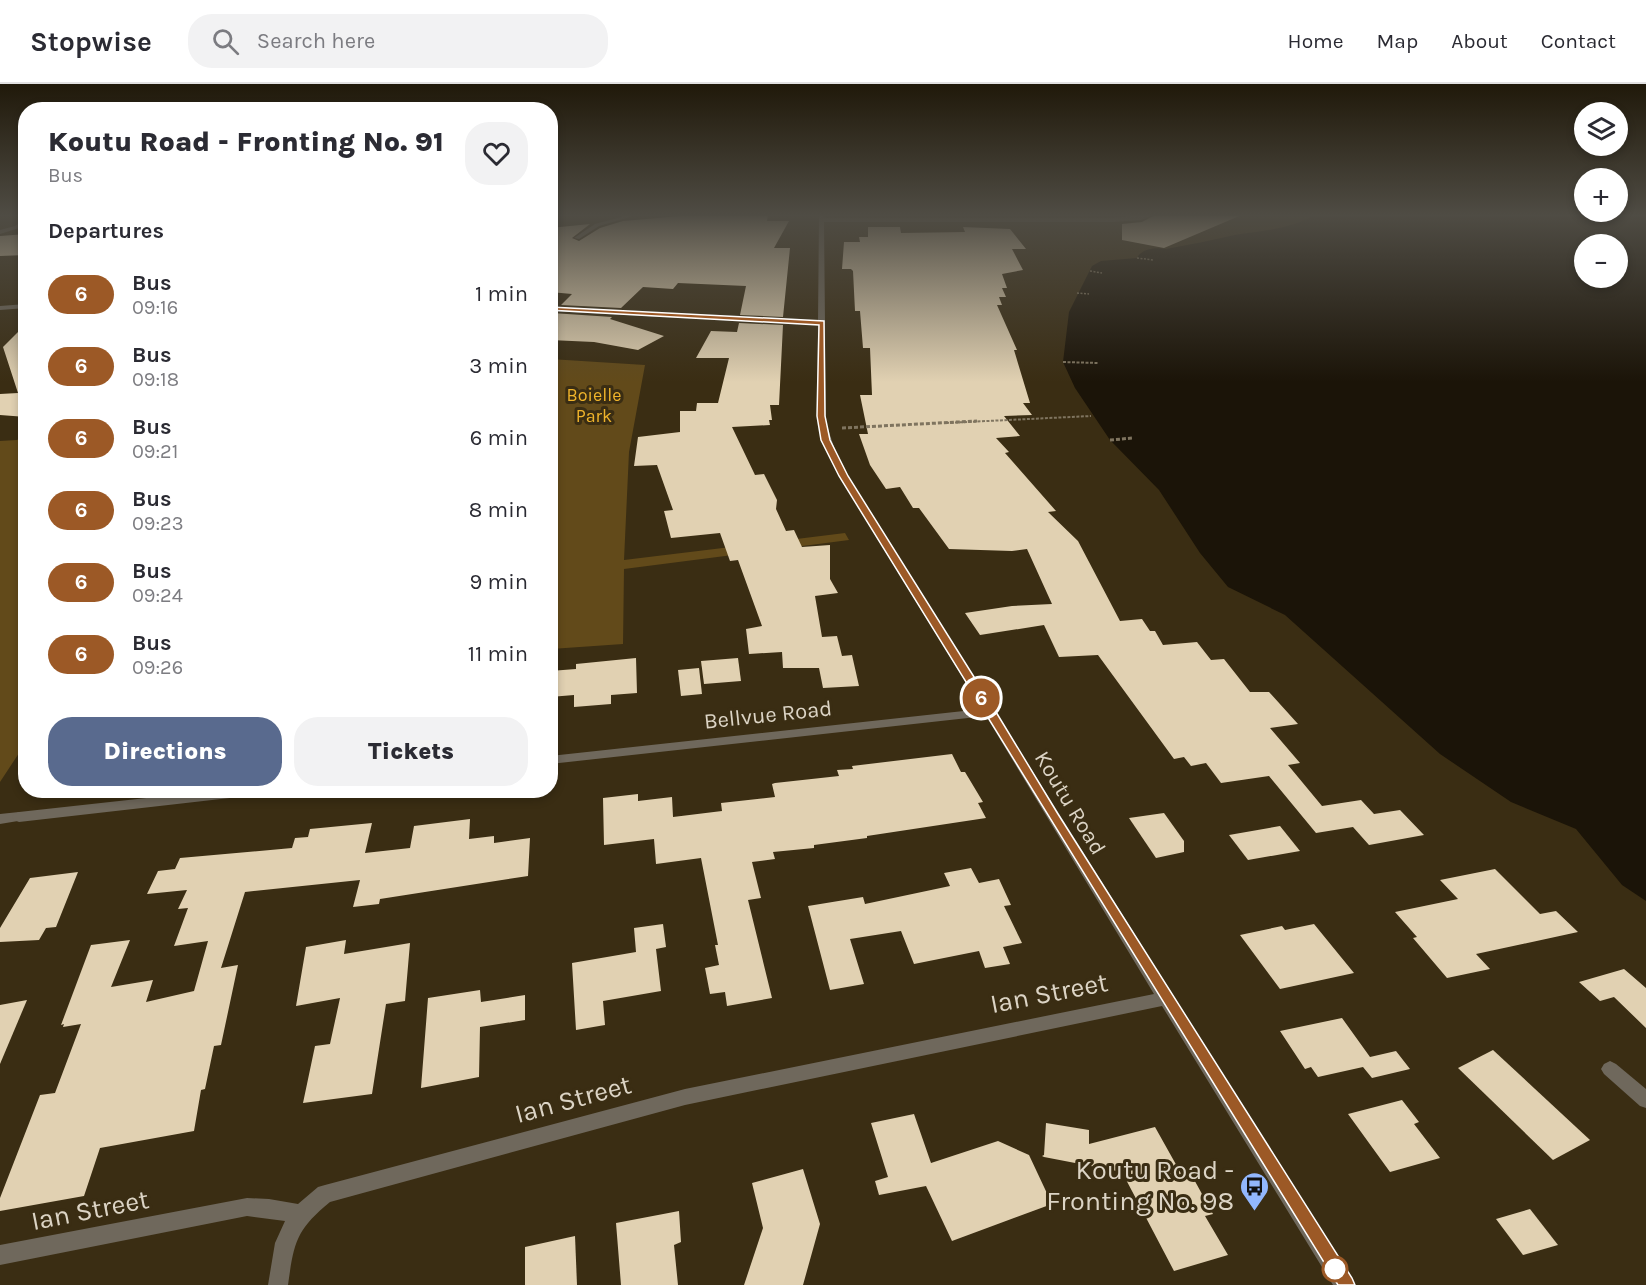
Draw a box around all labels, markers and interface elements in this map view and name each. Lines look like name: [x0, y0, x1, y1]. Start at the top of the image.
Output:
search box: [188, 14, 608, 68]
text: Stopwise: [30, 25, 152, 58]
icon: search: [209, 25, 242, 58]
text: Search here: [257, 28, 375, 54]
text: Home: [1288, 29, 1344, 53]
text: Map: [1377, 29, 1418, 53]
text: About: [1451, 29, 1508, 53]
text: Contact: [1541, 29, 1616, 53]
map controls: [1574, 102, 1628, 288]
button: layers: [1574, 102, 1628, 156]
button: heart: [465, 122, 528, 185]
text: Koutu Road - Fronting No. 91: [48, 125, 444, 158]
text: Bus: [48, 164, 83, 187]
button: +: [1574, 168, 1628, 222]
text: Departures: [48, 218, 164, 244]
button: −: [1574, 234, 1628, 288]
text: Bus: [132, 270, 172, 296]
text: 1 min: [475, 281, 528, 307]
text: 6: [75, 282, 87, 306]
text: 09:16: [132, 296, 178, 319]
text: Bus: [132, 342, 172, 368]
text: 3 min: [469, 353, 528, 379]
text: 6: [75, 354, 87, 378]
text: 09:18: [132, 368, 179, 391]
park label: Boielle Park: [567, 384, 621, 427]
text: Bus: [132, 414, 172, 440]
text: 6 min: [470, 425, 528, 451]
text: 6: [75, 426, 87, 450]
text: 09:21: [132, 440, 178, 463]
text: Bus: [132, 486, 172, 512]
text: 8 min: [469, 497, 528, 523]
text: 6: [75, 498, 87, 522]
text: 09:23: [132, 512, 183, 535]
text: Bus: [132, 558, 172, 584]
text: 9 min: [470, 569, 528, 595]
text: 6: [75, 570, 87, 594]
text: 09:24: [132, 584, 183, 607]
text: Bus: [132, 630, 172, 656]
text: 11 min: [468, 641, 528, 667]
text: 6: [75, 642, 87, 666]
text: 09:26: [132, 656, 183, 679]
line badge: 6: [962, 678, 1000, 718]
text: 6: [975, 686, 987, 710]
street label: Bellvue Road: [703, 695, 833, 735]
button: Directions: [48, 717, 282, 786]
button: Tickets: [294, 717, 528, 786]
street label: Koutu Road: [1029, 747, 1111, 859]
street label: Ian Street: [987, 966, 1111, 1020]
street label: Ian Street: [511, 1068, 635, 1130]
place label: Koutu Road - Fronting No. 98: [1046, 1154, 1234, 1217]
bus stop icon: Koutu Road - Fronting No. 98: [1239, 1170, 1271, 1212]
street label: Ian Street: [28, 1183, 152, 1237]
unlabelled marker: [1322, 1256, 1348, 1282]

